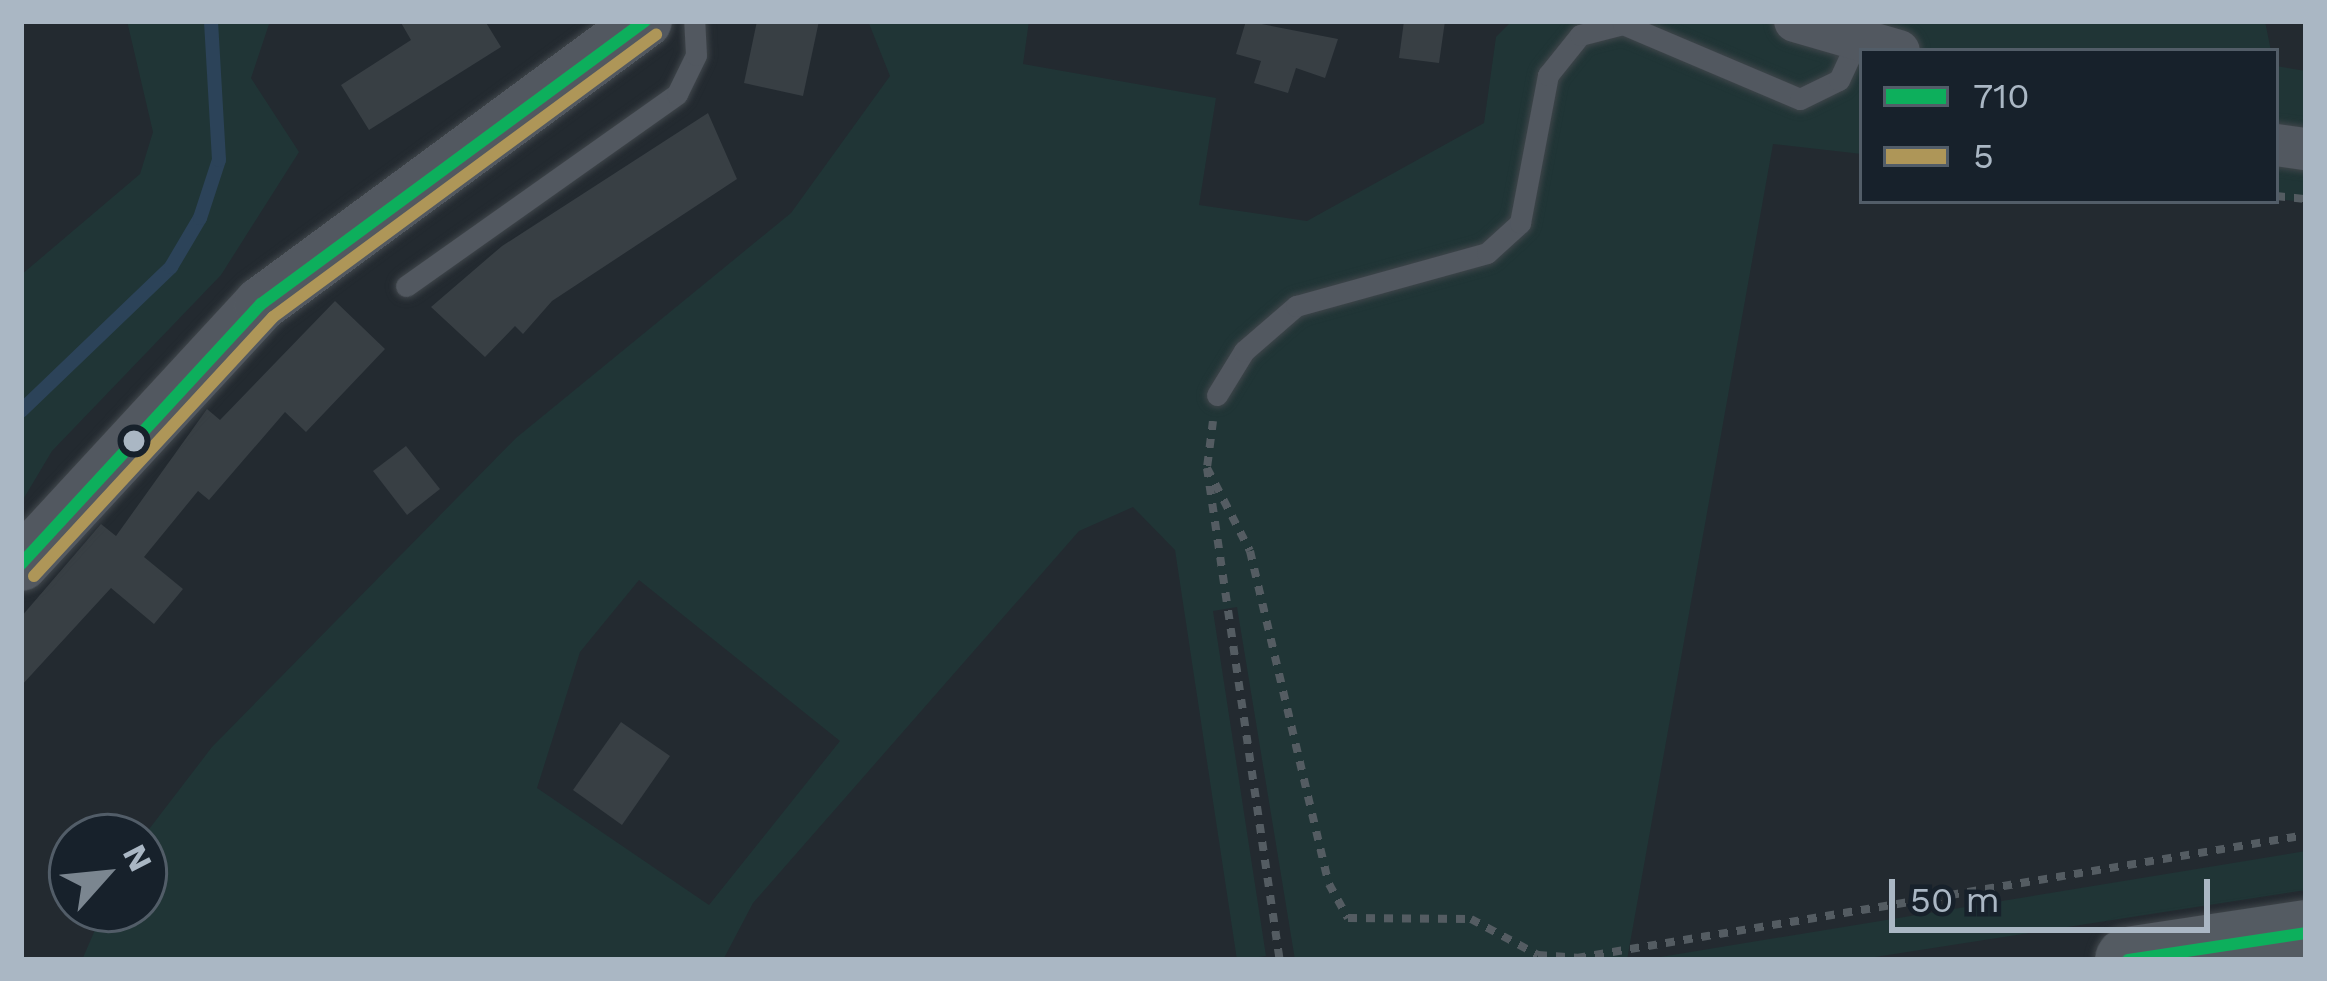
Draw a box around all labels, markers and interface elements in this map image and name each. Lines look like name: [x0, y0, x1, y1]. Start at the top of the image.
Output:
legend: [1859, 48, 2279, 204]
text: 710: [1973, 75, 2030, 117]
text: 5: [1973, 135, 1994, 177]
unlabelled marker: [123, 430, 145, 452]
north arrow: [48, 813, 168, 933]
text: N: [115, 838, 161, 878]
scale bar: [1895, 855, 2216, 929]
text: 50 m: [1910, 879, 2000, 921]

